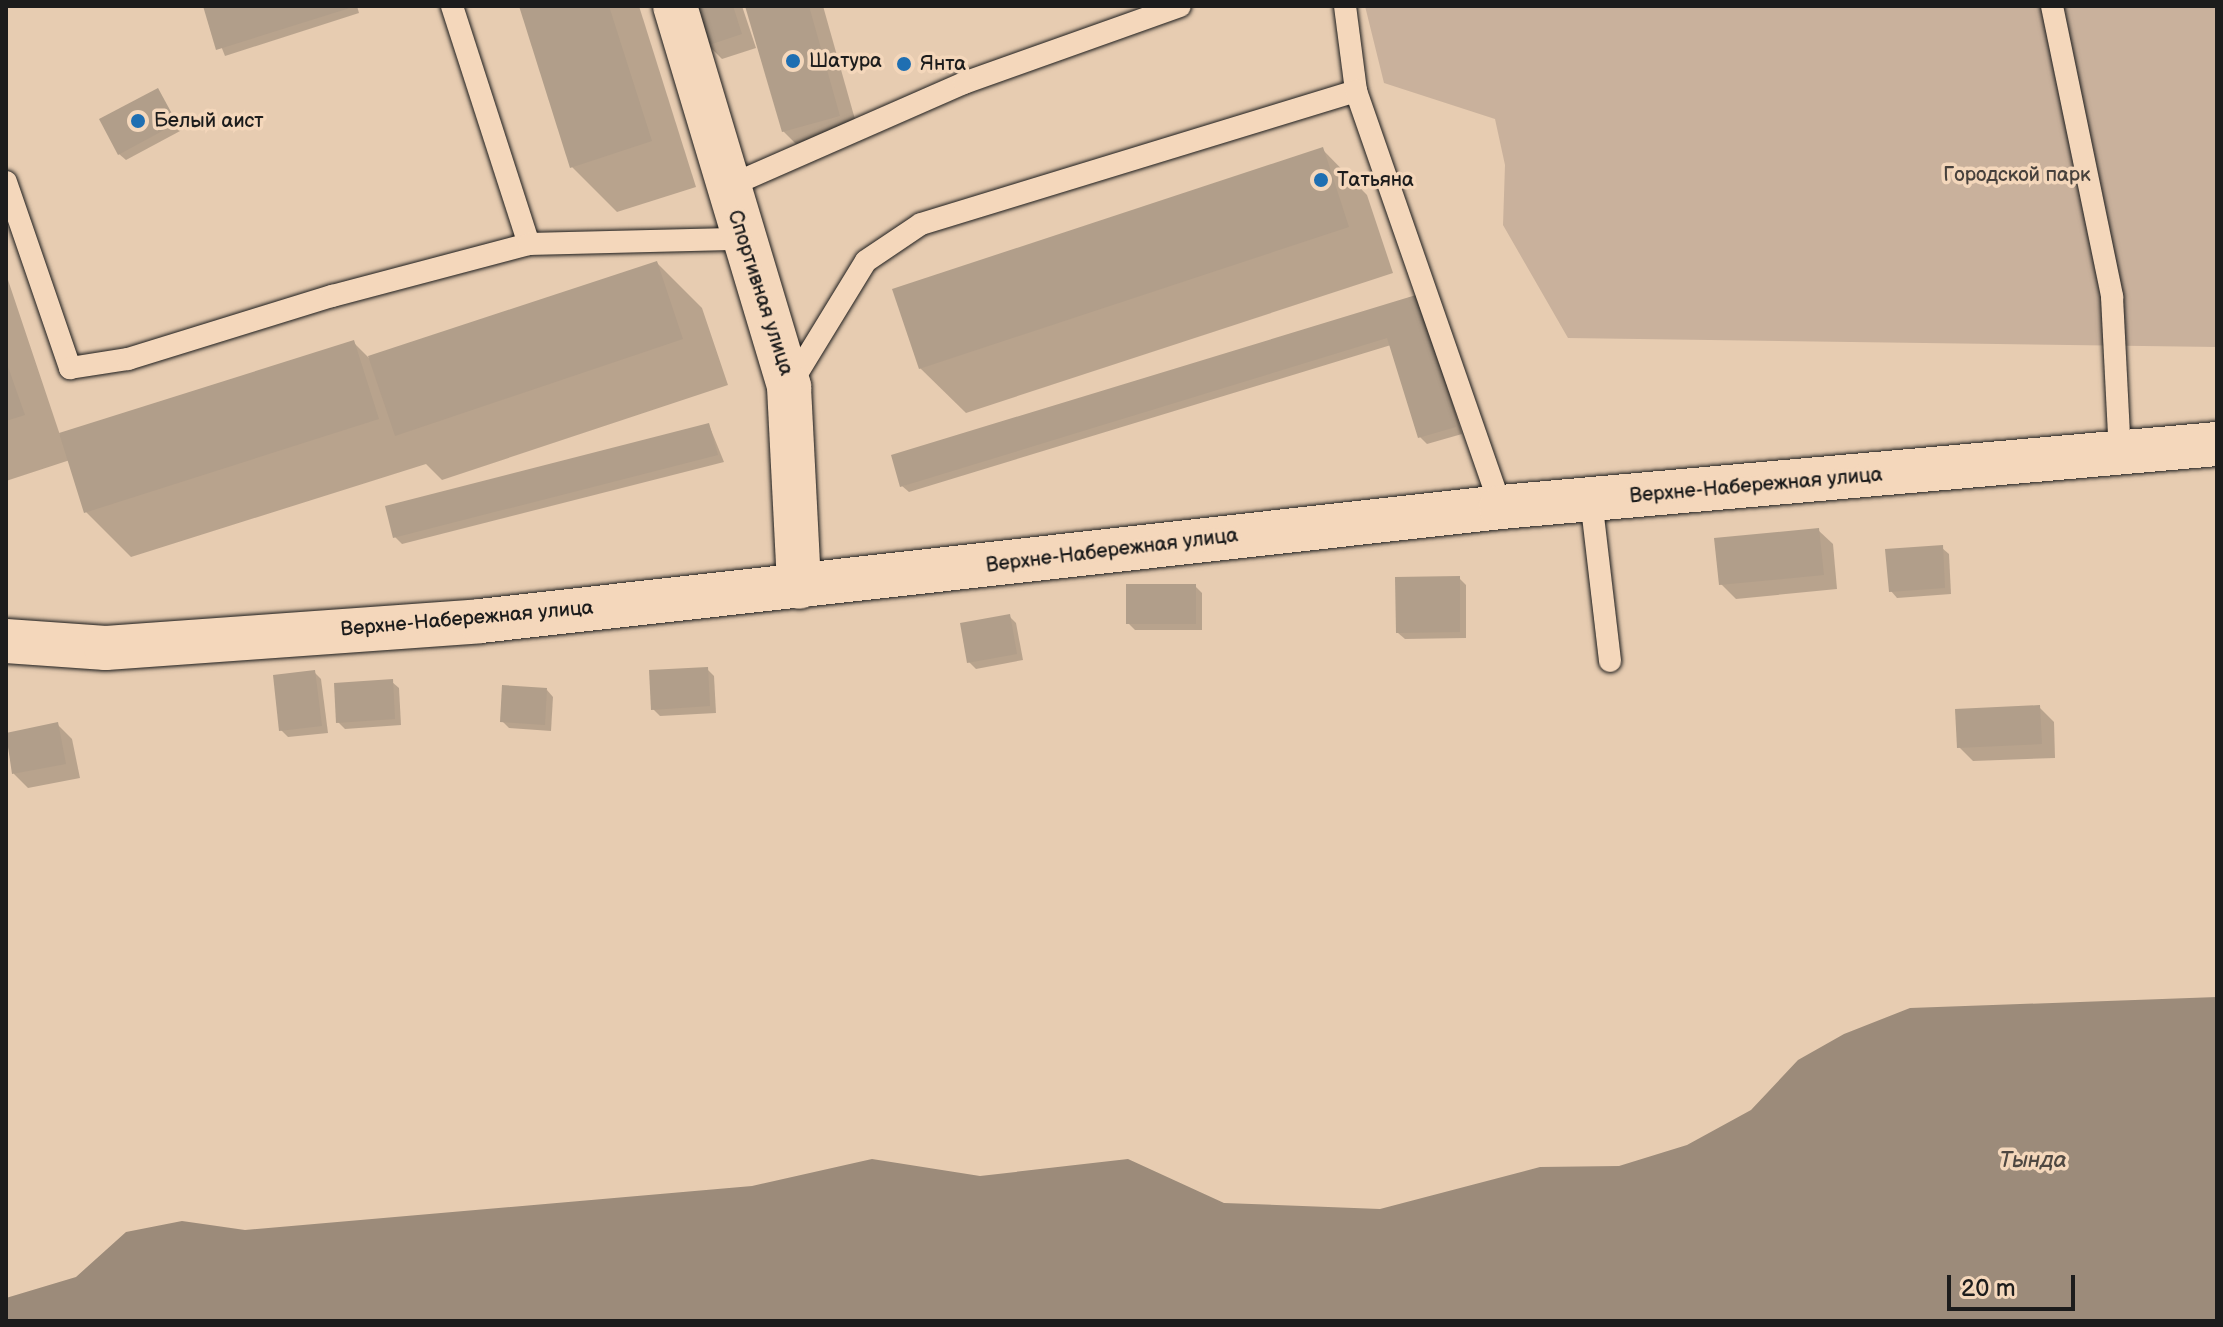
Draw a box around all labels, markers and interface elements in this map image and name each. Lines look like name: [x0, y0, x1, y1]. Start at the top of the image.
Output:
place label: Шатура: [809, 49, 882, 73]
marker: Шатура: [784, 52, 802, 70]
place label: Янта: [920, 52, 966, 76]
marker: Янта: [895, 55, 913, 73]
place label: Белый аист: [154, 109, 264, 133]
marker: Белый аист: [129, 112, 147, 130]
park label: Городской парк: [1943, 163, 2091, 187]
place label: Татьяна: [1337, 168, 1414, 192]
marker: Татьяна: [1312, 171, 1330, 189]
street label: Спортивная улица: [722, 207, 798, 379]
street label: Верхне-Набережная улица: [1629, 463, 1883, 509]
street label: Верхне-Набережная улица: [985, 524, 1239, 578]
street label: Верхне-Набережная улица: [340, 596, 594, 642]
water label: Тында: [1999, 1148, 2067, 1174]
scale bar: [1951, 1259, 2079, 1309]
text: 20 m: [1961, 1274, 2016, 1303]

